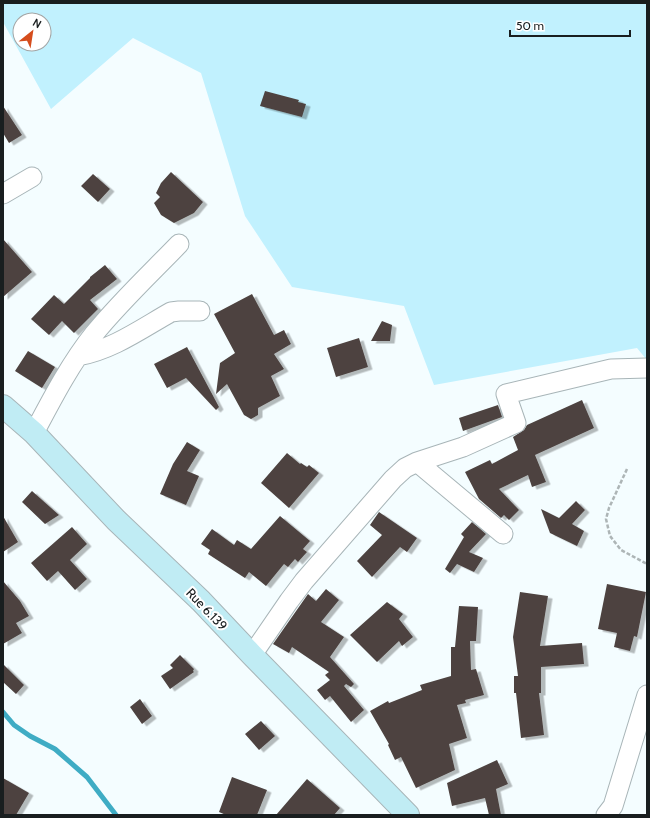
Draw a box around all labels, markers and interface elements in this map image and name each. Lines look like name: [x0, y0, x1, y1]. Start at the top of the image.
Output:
north arrow: [12, 12, 52, 52]
scale bar: [510, 12, 630, 38]
text: N: [30, 15, 44, 31]
text: 50 m: [516, 18, 544, 33]
street label: Rue 6.139: [183, 585, 231, 633]

